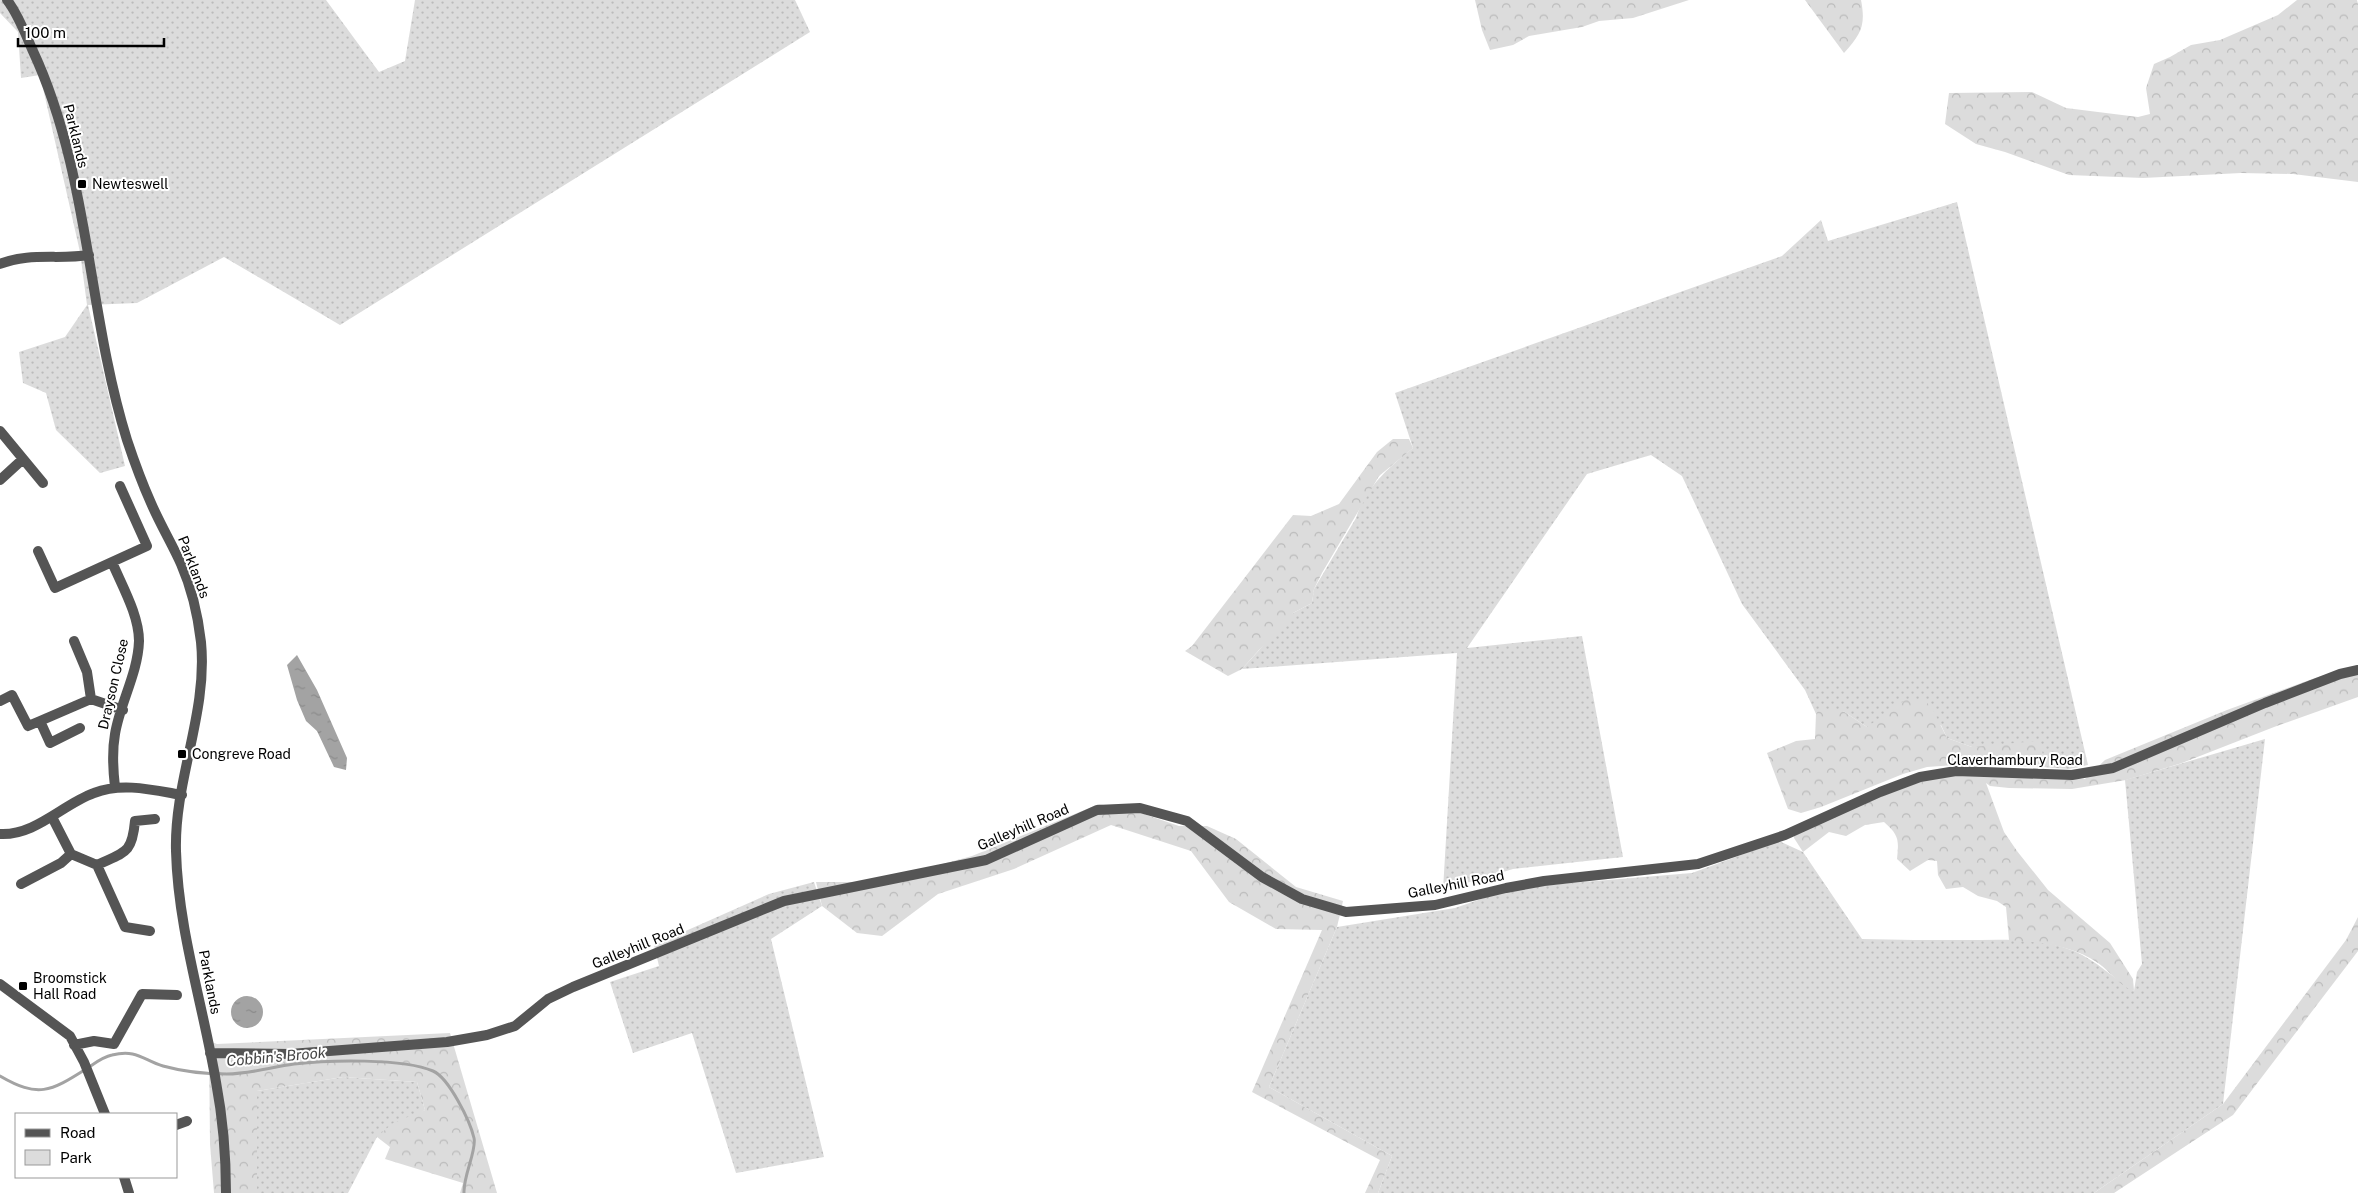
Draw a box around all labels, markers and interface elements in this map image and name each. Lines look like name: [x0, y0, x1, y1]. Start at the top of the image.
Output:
scale bar: [18, 15, 164, 47]
text: 100 m: [25, 24, 66, 41]
street label: Parklands: [60, 102, 92, 170]
place label: Newteswell: [92, 176, 168, 192]
marker: Newteswell: [76, 178, 88, 190]
street label: Parklands: [175, 534, 213, 600]
street label: Drayson Close: [95, 637, 131, 731]
place label: Congreve Road: [192, 746, 291, 762]
marker: Congreve Road: [176, 748, 188, 760]
street label: Claverhambury Road: [1947, 752, 2083, 768]
street label: Galleyhill Road: [975, 801, 1071, 853]
street label: Galleyhill Road: [1407, 867, 1505, 901]
street label: Galleyhill Road: [590, 920, 686, 972]
street label: Parklands: [196, 948, 224, 1016]
place label: Broomstick Hall Road: [33, 970, 107, 1002]
marker: Broomstick Hall Road: [17, 980, 29, 992]
water label: Cobbin's Brook: [225, 1044, 327, 1069]
legend: [15, 1113, 178, 1178]
text: Road: [60, 1124, 96, 1141]
text: Park: [60, 1149, 92, 1166]

